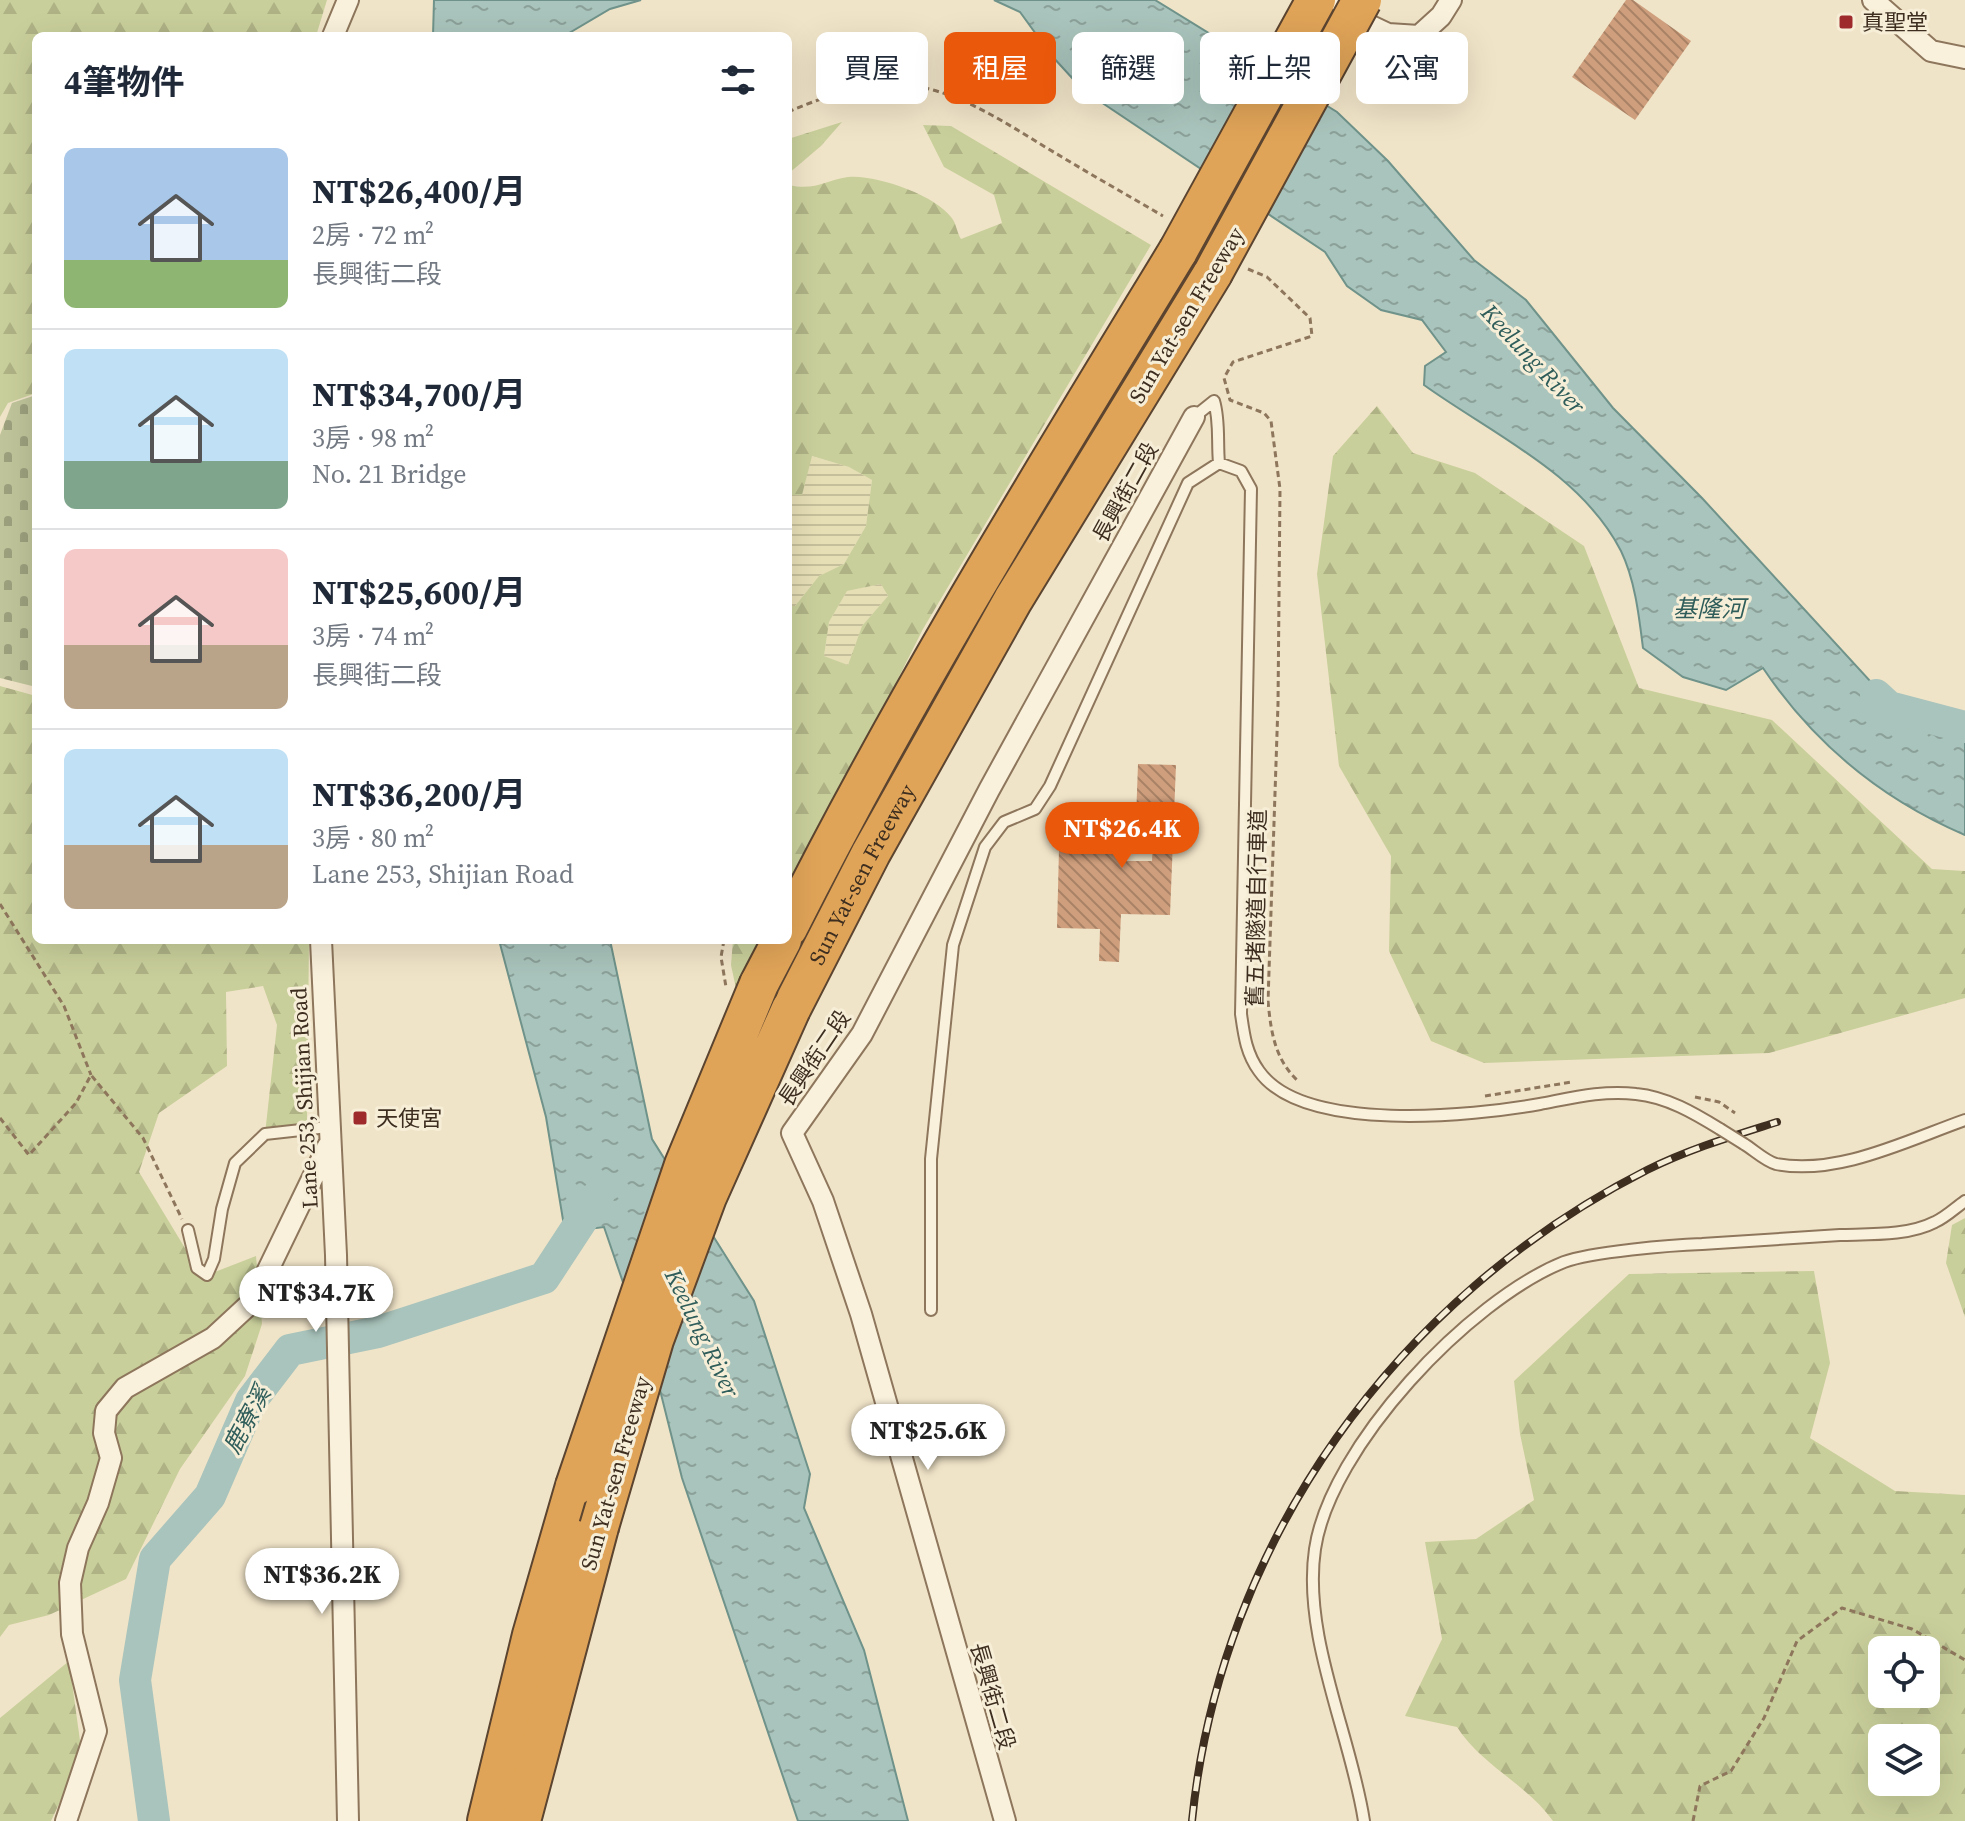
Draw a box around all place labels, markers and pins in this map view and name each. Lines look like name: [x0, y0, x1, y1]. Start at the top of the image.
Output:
place label: 真聖堂: [1862, 7, 1928, 37]
marker: 真聖堂: [1837, 13, 1855, 31]
pin: NT$26.4K: [1039, 802, 1205, 870]
place label: 天使宮: [376, 1103, 442, 1133]
marker: 天使宮: [351, 1109, 369, 1127]
pin: NT$34.7K: [233, 1266, 399, 1334]
pin: NT$25.6K: [845, 1404, 1011, 1472]
pin: NT$36.2K: [239, 1548, 405, 1616]

